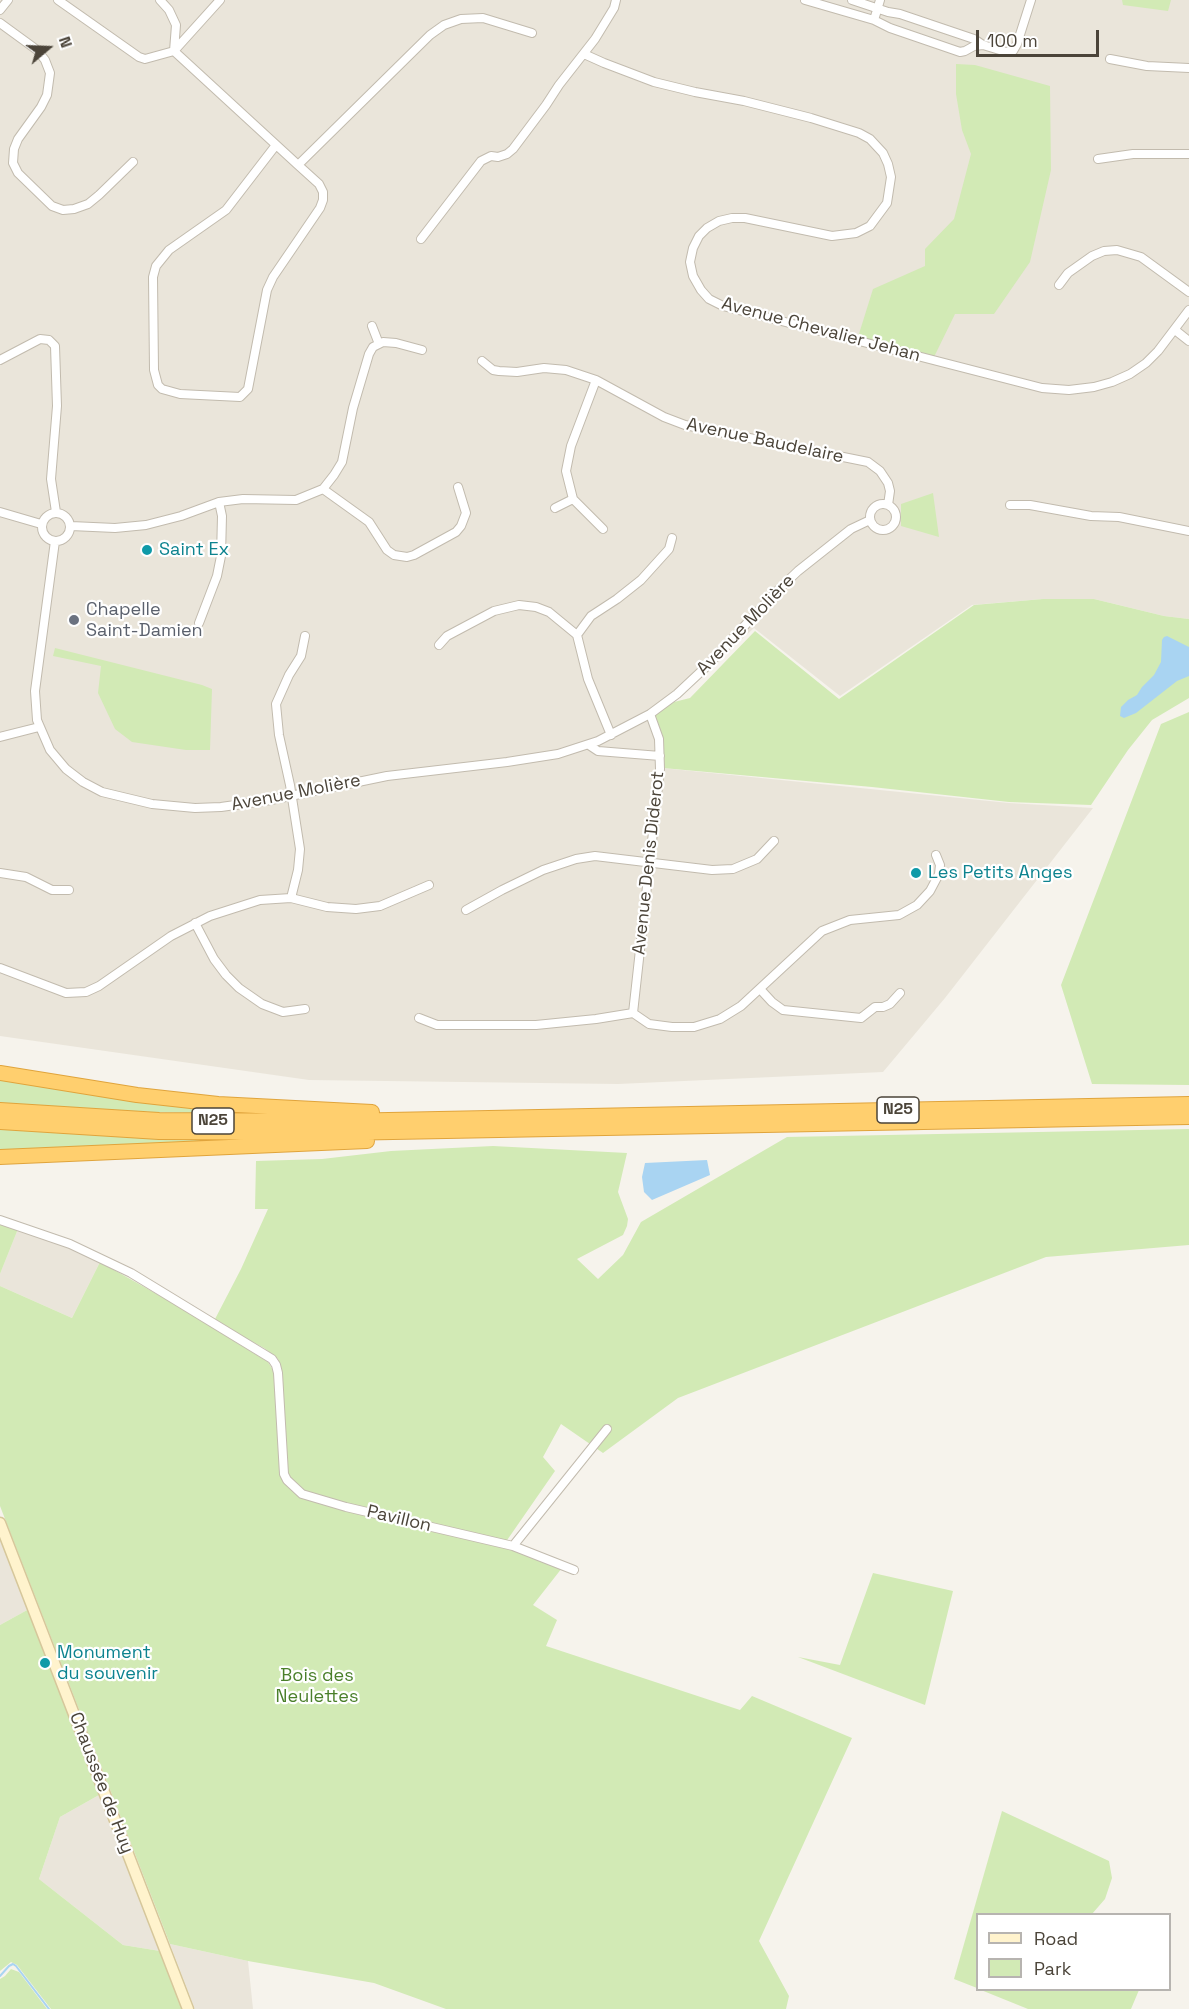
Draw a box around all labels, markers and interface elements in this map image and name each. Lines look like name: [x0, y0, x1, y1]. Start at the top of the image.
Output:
north arrow: [18, 18, 78, 78]
scale bar: [979, 18, 1102, 56]
text: 100 m: [987, 29, 1038, 52]
text: N: [54, 33, 77, 50]
street label: Avenue Chevalier Jehan: [719, 293, 923, 367]
street label: Avenue Baudelaire: [685, 414, 845, 468]
place label: Saint Ex: [159, 539, 229, 561]
marker: Saint Ex: [140, 543, 154, 557]
street label: Avenue Molière: [693, 570, 799, 680]
place label: Chapelle Saint-Damien: [86, 599, 203, 642]
marker: Chapelle Saint-Damien: [67, 613, 81, 627]
street label: Avenue Molière: [229, 770, 363, 816]
street label: Avenue Denis Diderot: [629, 770, 669, 956]
place label: Les Petits Anges: [928, 862, 1073, 884]
marker: Les Petits Anges: [909, 866, 923, 880]
road number: N25: [877, 1097, 919, 1123]
road number: N25: [192, 1108, 234, 1134]
street label: Pavillon: [365, 1501, 433, 1537]
place label: Monument du souvenir: [57, 1642, 158, 1684]
marker: Monument du souvenir: [38, 1656, 52, 1670]
park label: Bois des Neulettes: [276, 1665, 358, 1708]
street label: Chaussée de Huy: [64, 1709, 138, 1857]
legend: [976, 1913, 1171, 1991]
text: Road: [1034, 1927, 1078, 1950]
text: Park: [1034, 1957, 1071, 1980]

